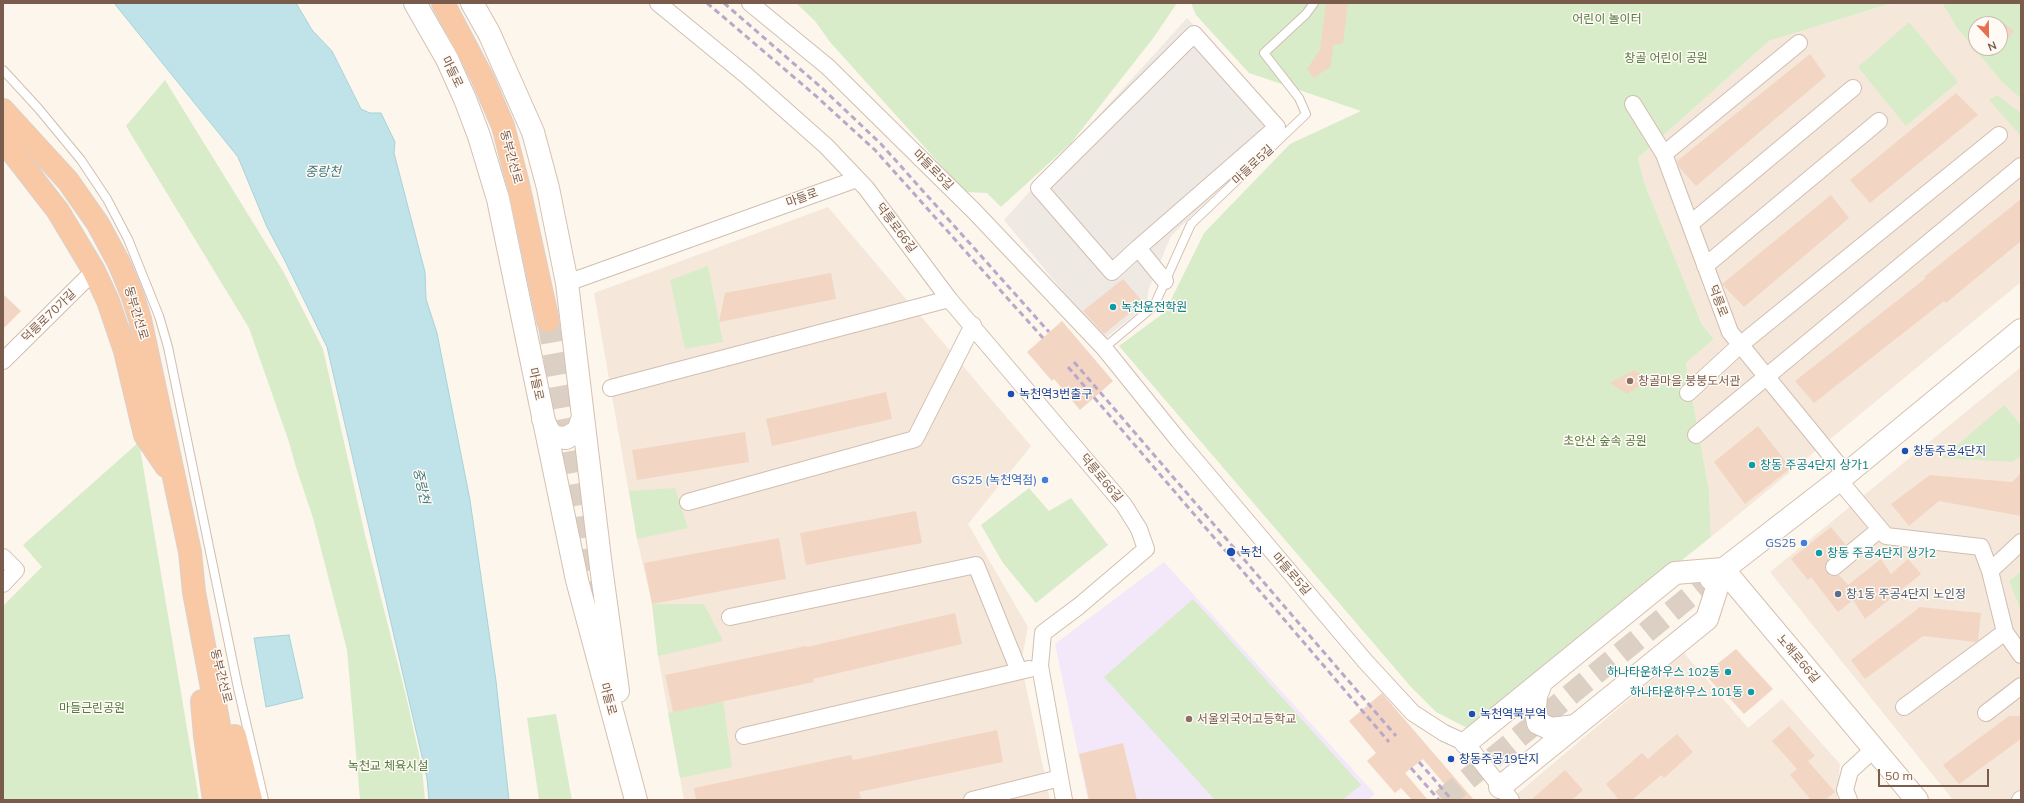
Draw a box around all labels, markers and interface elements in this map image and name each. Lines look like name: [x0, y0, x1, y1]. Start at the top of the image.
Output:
park label: 어린이 놀이터: [1572, 12, 1642, 26]
north arrow: [1968, 16, 2008, 56]
text: N: [1986, 38, 1999, 54]
park label: 창골 어린이 공원: [1624, 51, 1708, 65]
street label: 마들로: [438, 54, 466, 90]
street label: 동부간선로: [497, 128, 525, 186]
street label: 마들로5길: [1229, 142, 1277, 188]
street label: 마들로5길: [910, 147, 956, 193]
water label: 중랑천: [305, 164, 341, 180]
street label: 마들로: [784, 186, 820, 210]
street label: 덕릉로66길: [873, 200, 919, 256]
street label: 덕릉로: [1705, 283, 1731, 319]
street label: 동부간선로: [121, 285, 151, 341]
street label: 덕릉로70가길: [19, 287, 79, 345]
place label: 녹천운전학원: [1121, 300, 1187, 314]
marker: 녹천운전학원: [1108, 302, 1118, 312]
street label: 마들로: [526, 366, 546, 402]
place label: 창골마을 붕붕도서관: [1638, 374, 1740, 388]
marker: 창골마을 붕붕도서관: [1625, 376, 1635, 386]
place label: 녹천역3번출구: [1019, 387, 1092, 401]
marker: 녹천역3번출구: [1006, 389, 1016, 399]
park label: 초안산 숲속 공원: [1563, 434, 1647, 448]
place label: 창동주공4단지: [1913, 444, 1986, 458]
marker: 창동주공4단지: [1900, 446, 1910, 456]
street label: 덕릉로66길: [1077, 451, 1125, 505]
place label: 창동 주공4단지 상가1: [1760, 458, 1869, 472]
marker: 창동 주공4단지 상가1: [1747, 460, 1757, 470]
water label: 중랑천: [410, 467, 432, 505]
place label: GS25 (녹천역점): [951, 473, 1037, 487]
marker: GS25 (녹천역점): [1040, 475, 1050, 485]
place label: GS25: [1765, 536, 1796, 550]
marker: GS25: [1799, 538, 1809, 548]
place label: 녹천: [1240, 545, 1262, 559]
marker: 녹천: [1225, 546, 1237, 558]
place label: 창동 주공4단지 상가2: [1827, 546, 1936, 560]
marker: 창동 주공4단지 상가2: [1814, 548, 1824, 558]
street label: 마들로5길: [1269, 550, 1313, 598]
place label: 창1동 주공4단지 노인정: [1846, 587, 1966, 601]
marker: 창1동 주공4단지 노인정: [1833, 589, 1843, 599]
street label: 노해로66길: [1774, 632, 1822, 686]
street label: 동부간선로: [207, 647, 235, 705]
place label: 하나타운하우스 102동: [1607, 665, 1720, 679]
marker: 하나타운하우스 102동: [1723, 667, 1733, 677]
street label: 마들로: [597, 681, 619, 717]
place label: 하나타운하우스 101동: [1630, 685, 1743, 699]
marker: 하나타운하우스 101동: [1746, 687, 1756, 697]
park label: 마들근린공원: [59, 701, 125, 715]
place label: 녹천역북부역: [1480, 707, 1546, 721]
marker: 녹천역북부역: [1467, 709, 1477, 719]
place label: 서울외국어고등학교: [1197, 712, 1296, 726]
marker: 서울외국어고등학교: [1184, 714, 1194, 724]
place label: 창동주공19단지: [1459, 752, 1540, 766]
marker: 창동주공19단지: [1446, 754, 1456, 764]
park label: 녹천교 체육시설: [348, 759, 428, 773]
scale bar: [1880, 761, 1991, 787]
text: 50 m: [1885, 768, 1913, 783]

